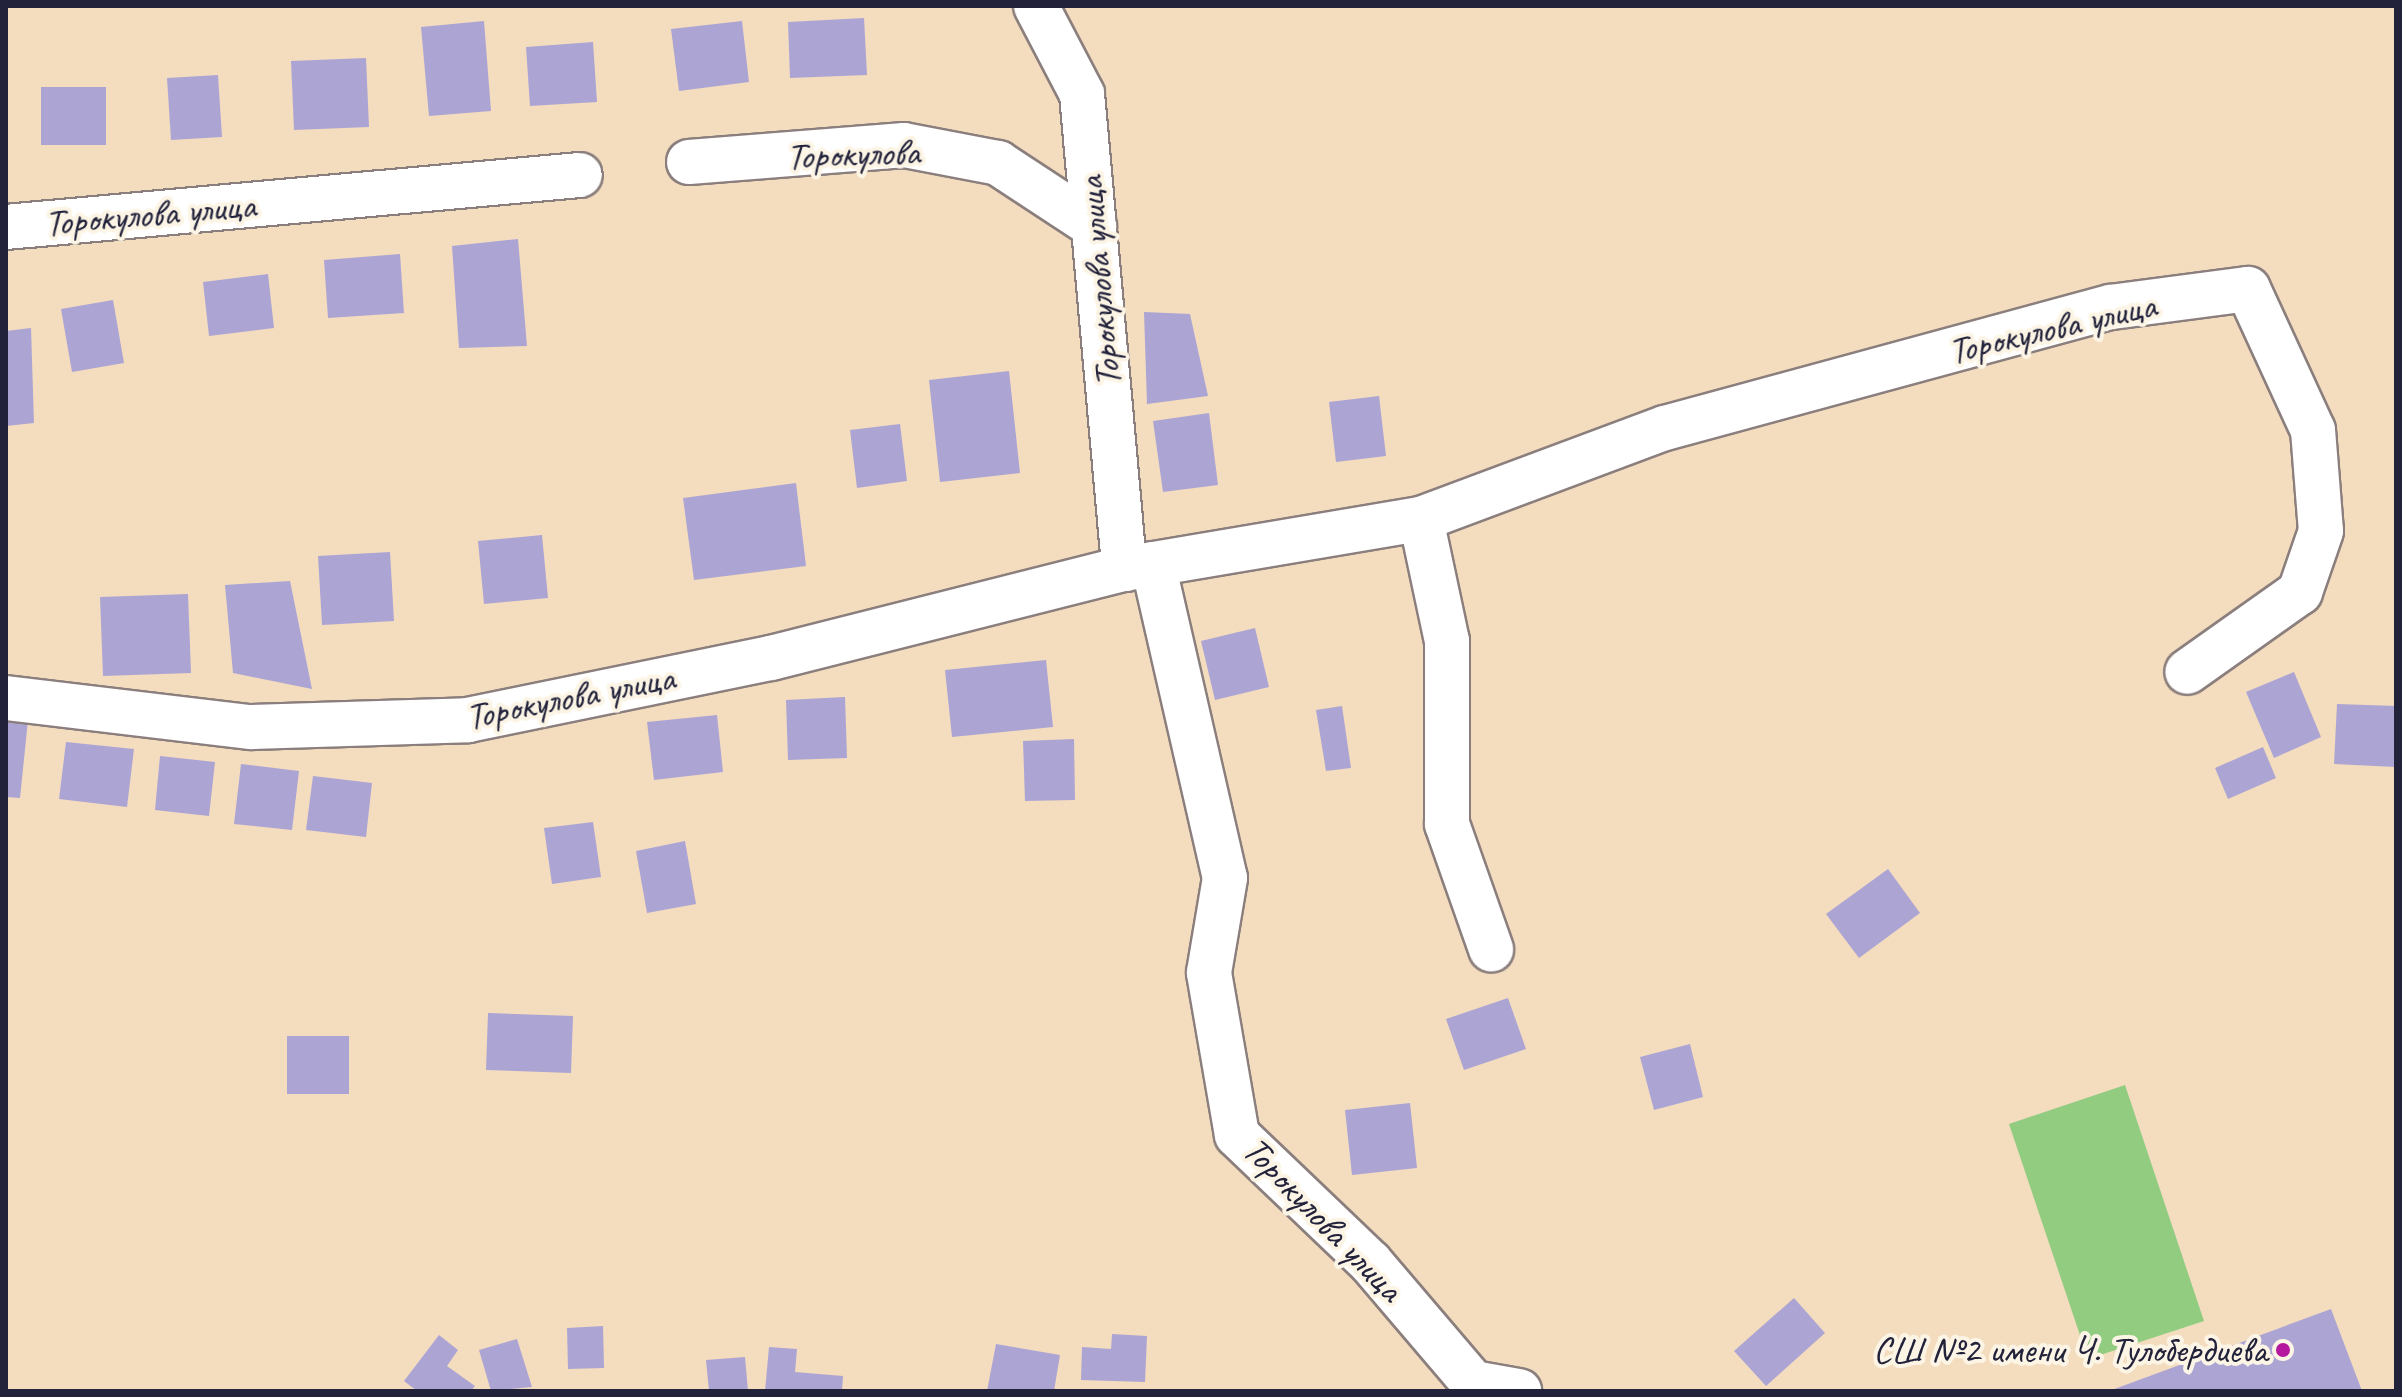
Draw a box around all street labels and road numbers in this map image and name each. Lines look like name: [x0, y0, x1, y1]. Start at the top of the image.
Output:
street label: Торокулова: [785, 129, 921, 179]
street label: Торокулова улица: [1067, 173, 1131, 391]
street label: Торокулова улица: [41, 182, 259, 246]
street label: Торокулова улица: [1942, 282, 2162, 374]
street label: Торокулова улица: [460, 654, 680, 740]
street label: Торокулова улица: [1232, 1126, 1414, 1312]

